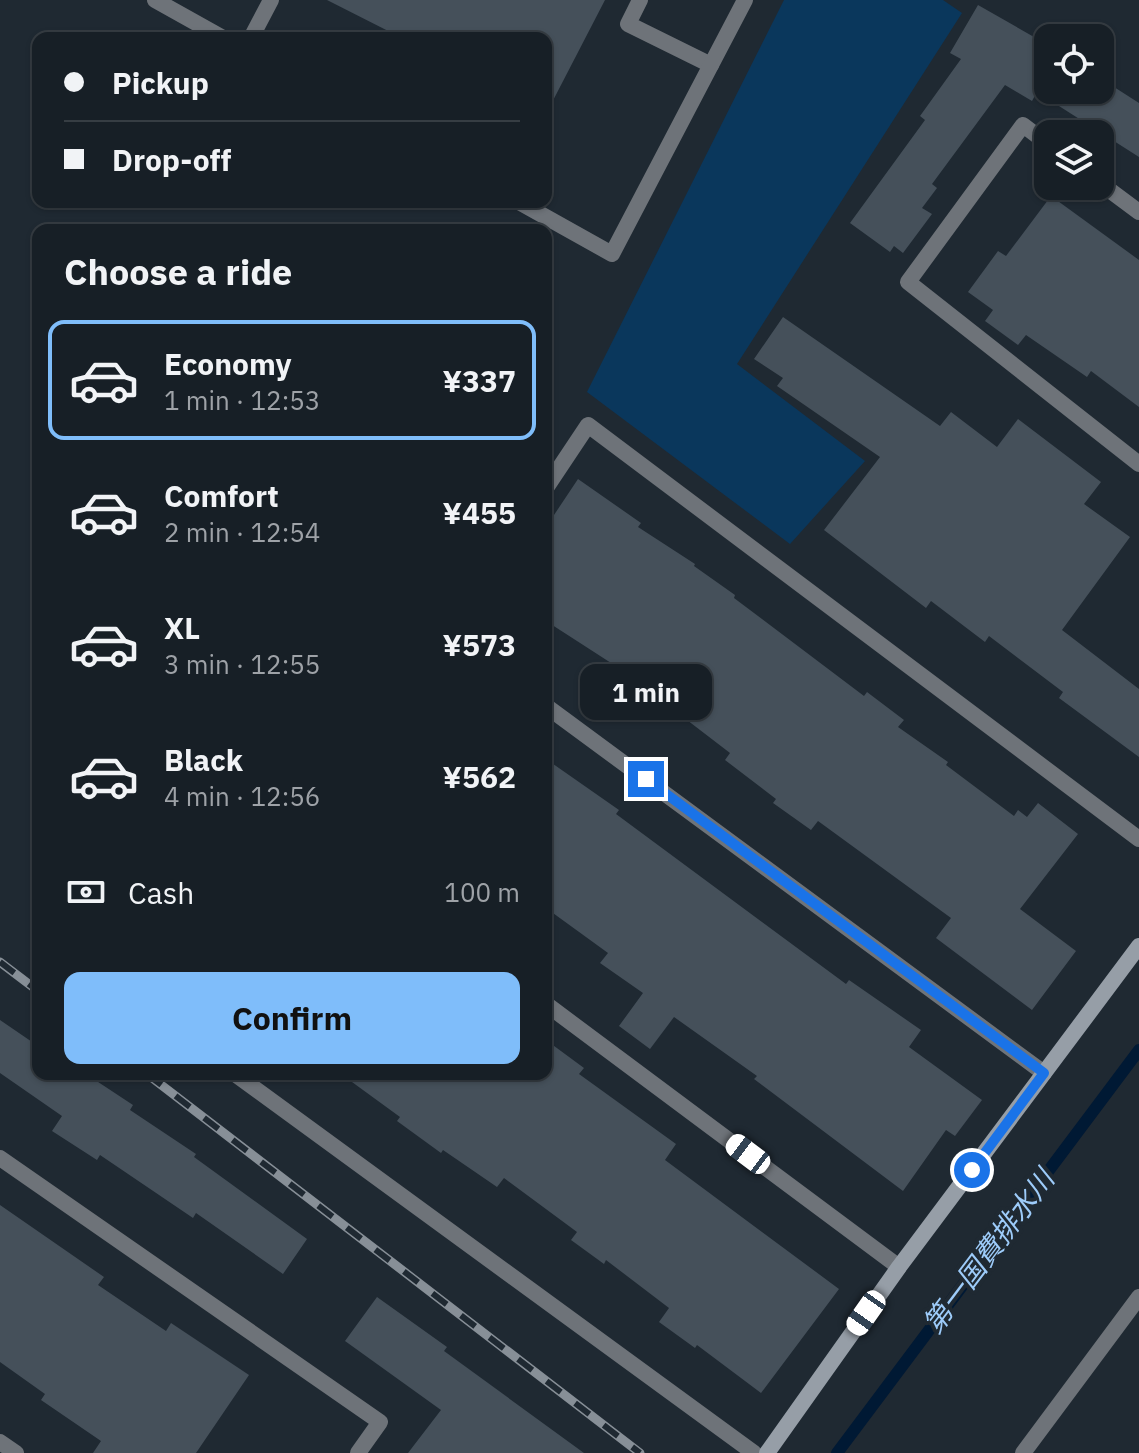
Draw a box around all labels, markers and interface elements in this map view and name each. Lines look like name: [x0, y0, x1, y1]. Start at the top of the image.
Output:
map controls: [1034, 24, 1114, 200]
button: locate: [1034, 24, 1114, 104]
text: Pickup: [112, 63, 209, 102]
button: layers: [1034, 120, 1114, 200]
text: Drop-off: [112, 140, 231, 179]
text: Choose a ride: [64, 248, 292, 295]
icon: car: [68, 344, 140, 416]
text: Economy: [164, 344, 292, 383]
text: ¥337: [443, 361, 516, 400]
text: 1 min · 12:53: [164, 383, 320, 417]
icon: car: [68, 476, 140, 548]
text: Comfort: [164, 476, 279, 515]
text: ¥455: [443, 493, 516, 532]
text: 2 min · 12:54: [164, 515, 320, 549]
icon: car: [68, 608, 140, 680]
text: XL: [164, 608, 200, 647]
text: ¥573: [443, 625, 516, 664]
text: 3 min · 12:55: [164, 647, 320, 681]
callout: 1 min: [580, 663, 712, 719]
text: 1 min: [612, 675, 680, 709]
icon: car: [68, 740, 140, 812]
text: Black: [164, 740, 243, 779]
text: ¥562: [443, 757, 516, 796]
route end: [628, 761, 664, 797]
text: 4 min · 12:56: [164, 779, 320, 813]
icon: cash: [64, 870, 108, 914]
text: Cash: [128, 873, 194, 912]
text: 100 m: [444, 875, 520, 909]
button: Confirm: [64, 972, 520, 1064]
car: [722, 1130, 774, 1178]
route start: [954, 1152, 990, 1188]
water label: 第一国費排水川: [914, 1159, 1064, 1340]
car: [842, 1286, 890, 1340]

